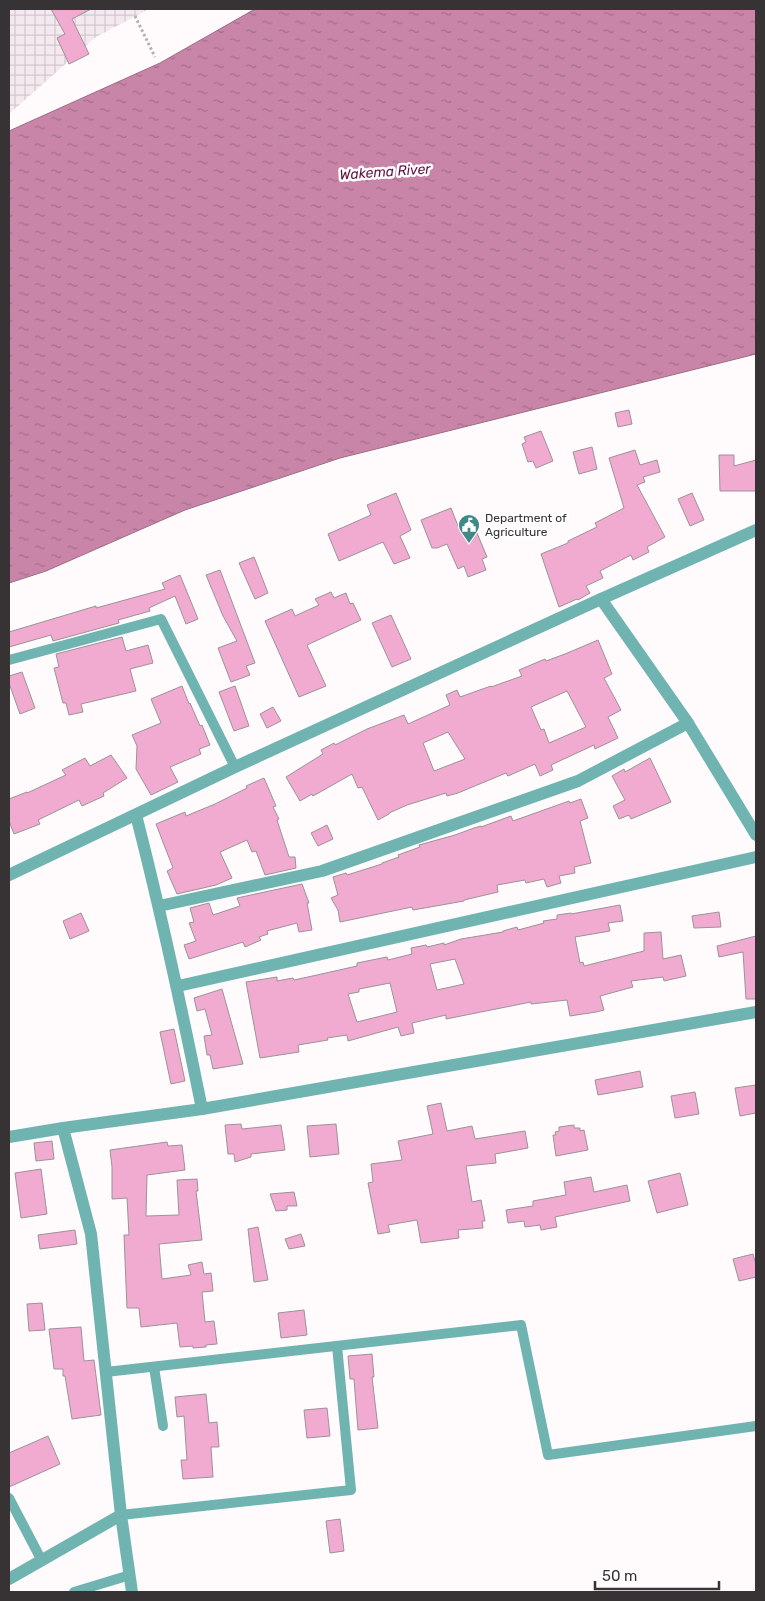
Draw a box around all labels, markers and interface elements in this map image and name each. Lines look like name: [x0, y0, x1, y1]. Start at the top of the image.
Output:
water label: Wakema River: [339, 160, 432, 184]
place label: Department of Agriculture: [485, 511, 567, 539]
public building icon: Department of Agriculture: [457, 513, 481, 544]
scale bar: [595, 1558, 719, 1590]
text: 50 m: [602, 1567, 637, 1585]

